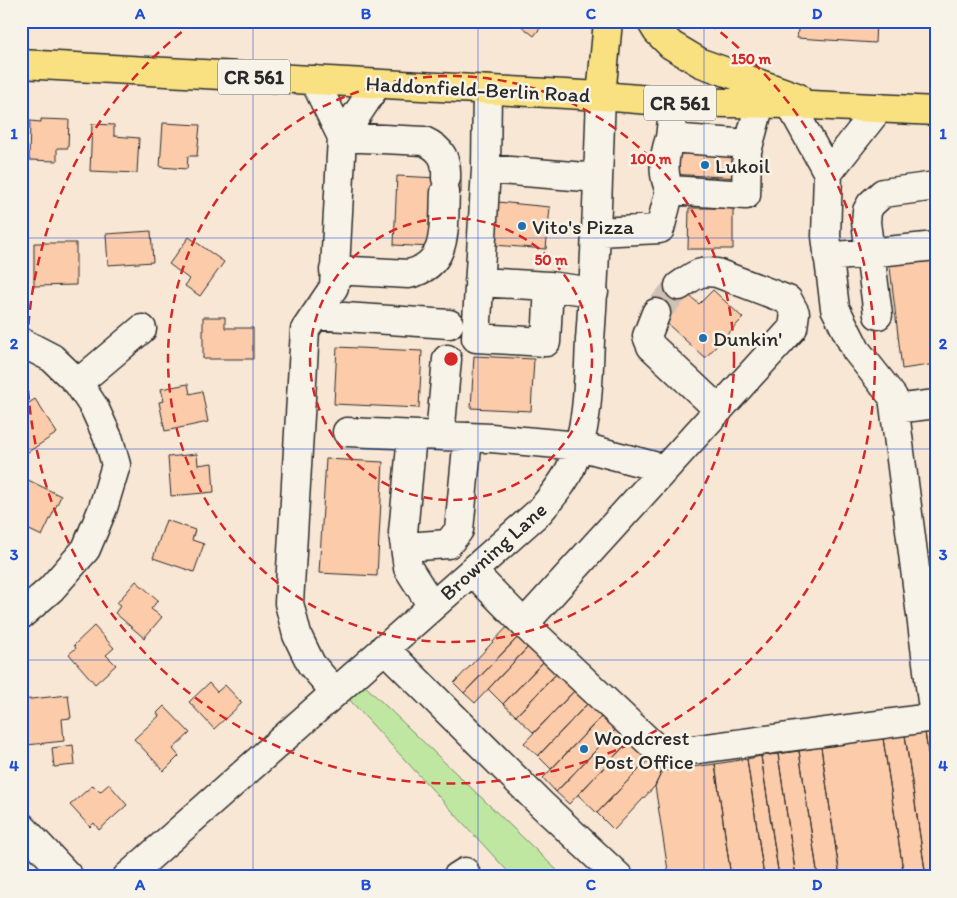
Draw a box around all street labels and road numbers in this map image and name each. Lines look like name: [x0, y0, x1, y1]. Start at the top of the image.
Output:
road number: CR 561: [218, 60, 290, 94]
street label: Haddonfield-Berlin Road: [365, 71, 591, 107]
road number: CR 561: [644, 86, 716, 120]
street label: Browning Lane: [434, 497, 552, 605]

